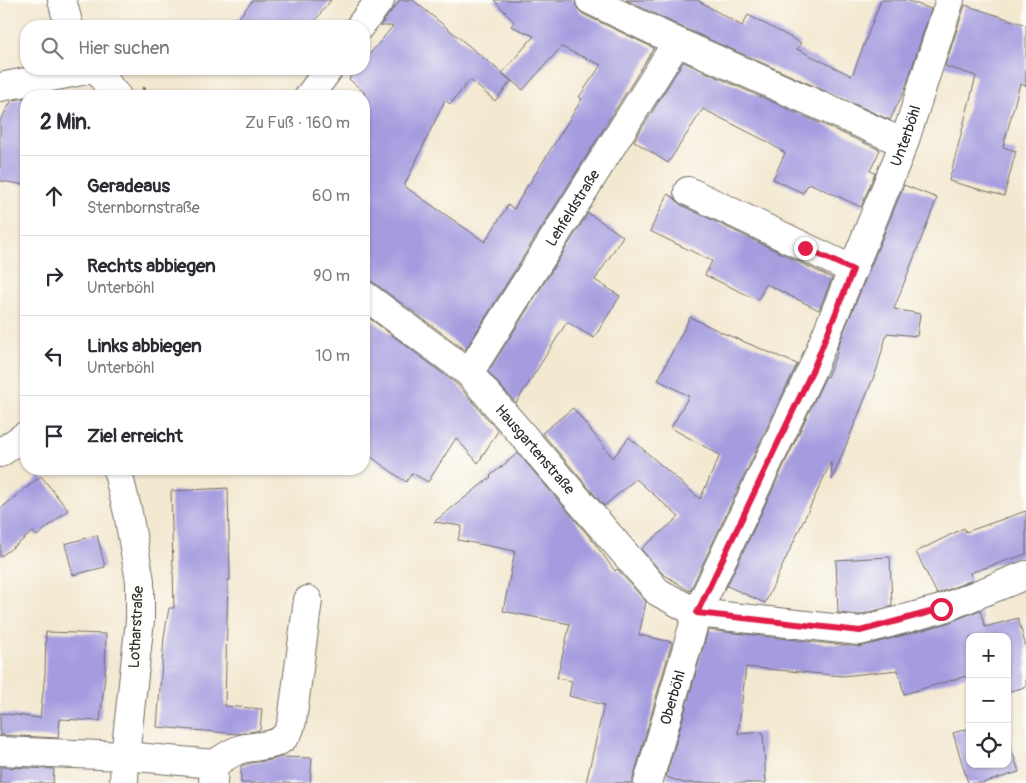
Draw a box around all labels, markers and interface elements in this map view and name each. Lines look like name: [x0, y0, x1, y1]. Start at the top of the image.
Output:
search box: [20, 20, 370, 75]
icon: search: [38, 34, 66, 62]
text: Hier suchen: [78, 36, 170, 60]
street label: Unterböhl: [887, 103, 925, 169]
text: 2 Min.: [40, 109, 91, 136]
text: Zu Fuß · 160 m: [245, 113, 350, 133]
street label: Lehfeldstraße: [542, 166, 605, 250]
text: Geradeaus: [87, 174, 170, 198]
icon: ahead: [40, 182, 68, 210]
text: 60 m: [312, 186, 350, 206]
text: Sternbornstraße: [87, 198, 200, 218]
route end: [794, 237, 817, 260]
text: Rechts abbiegen: [87, 254, 216, 278]
icon: right: [40, 262, 68, 290]
text: 90 m: [313, 266, 350, 286]
text: Unterböhl: [87, 278, 154, 298]
text: Links abbiegen: [87, 334, 202, 358]
icon: left: [40, 342, 68, 370]
text: 10 m: [315, 346, 350, 366]
text: Unterböhl: [87, 358, 154, 378]
street label: Hausgartenstraße: [491, 401, 579, 499]
icon: arrive: [40, 422, 68, 450]
text: Ziel erreicht: [87, 424, 183, 448]
street label: Lotharstraße: [125, 585, 148, 669]
route start: [930, 598, 953, 621]
map controls: [966, 633, 1011, 768]
button: +: [966, 633, 1011, 678]
street label: Oberböhl: [656, 668, 690, 727]
button: −: [966, 678, 1011, 723]
button: locate: [966, 723, 1011, 768]

